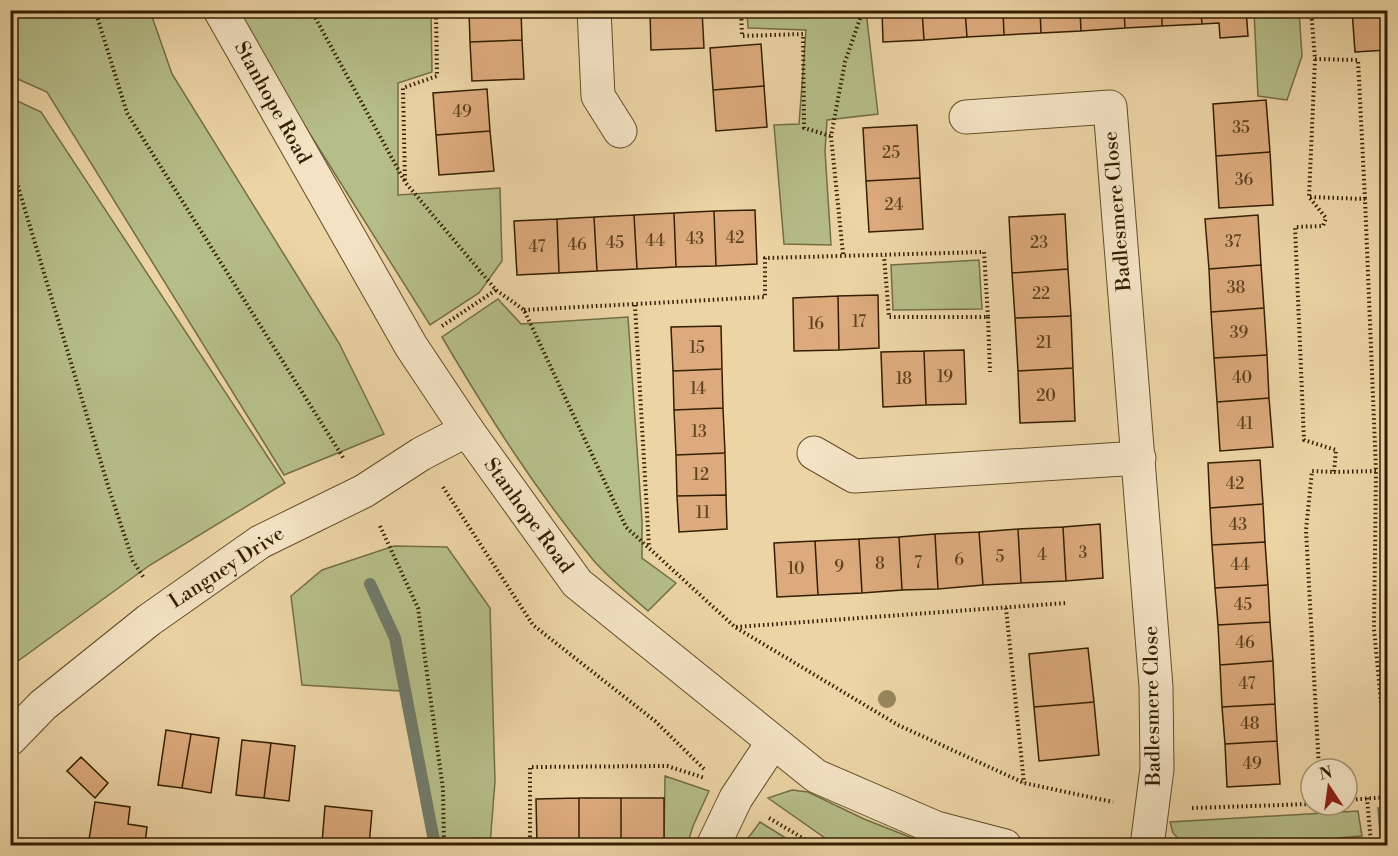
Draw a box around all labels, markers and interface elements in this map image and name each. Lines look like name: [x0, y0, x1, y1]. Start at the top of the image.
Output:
street label: Stanhope Road: [228, 37, 316, 169]
house number: 49: [452, 102, 472, 122]
house number: 35: [1232, 118, 1250, 138]
street label: Badlesmere Close: [1099, 130, 1138, 293]
house number: 25: [882, 143, 900, 163]
house number: 36: [1235, 170, 1254, 190]
house number: 24: [885, 195, 904, 215]
house number: 42: [726, 228, 744, 248]
house number: 43: [686, 229, 704, 249]
house number: 44: [645, 231, 665, 251]
house number: 37: [1225, 232, 1241, 252]
house number: 45: [606, 233, 624, 253]
house number: 23: [1030, 233, 1048, 253]
house number: 46: [567, 235, 587, 255]
house number: 47: [529, 237, 545, 257]
house number: 38: [1227, 278, 1246, 298]
house number: 22: [1032, 284, 1050, 304]
house number: 17: [852, 312, 866, 332]
house number: 16: [808, 314, 824, 334]
house number: 39: [1230, 323, 1249, 343]
house number: 21: [1036, 333, 1052, 353]
house number: 15: [689, 338, 705, 358]
house number: 19: [937, 367, 953, 387]
house number: 40: [1232, 368, 1252, 388]
house number: 18: [896, 369, 912, 389]
house number: 14: [690, 379, 706, 399]
house number: 20: [1036, 386, 1056, 406]
house number: 41: [1237, 414, 1253, 434]
house number: 13: [691, 422, 707, 442]
street label: Stanhope Road: [478, 454, 579, 579]
house number: 12: [693, 465, 709, 485]
house number: 42: [1226, 474, 1244, 494]
house number: 11: [696, 503, 710, 523]
house number: 43: [1229, 515, 1247, 535]
street label: Langney Drive: [165, 521, 289, 615]
house number: 3: [1079, 543, 1088, 563]
house number: 4: [1037, 545, 1047, 565]
house number: 5: [996, 547, 1005, 567]
house number: 6: [954, 550, 964, 570]
house number: 7: [914, 553, 922, 573]
house number: 8: [875, 554, 885, 574]
house number: 44: [1230, 555, 1250, 575]
house number: 9: [834, 557, 844, 577]
house number: 10: [788, 559, 805, 579]
house number: 45: [1234, 595, 1252, 615]
street label: Badlesmere Close: [1139, 626, 1167, 787]
house number: 46: [1235, 633, 1255, 653]
house number: 47: [1239, 674, 1255, 694]
house number: 48: [1240, 714, 1260, 734]
house number: 49: [1242, 754, 1262, 774]
north arrow: [1299, 757, 1359, 817]
text: N: [1317, 762, 1335, 785]

